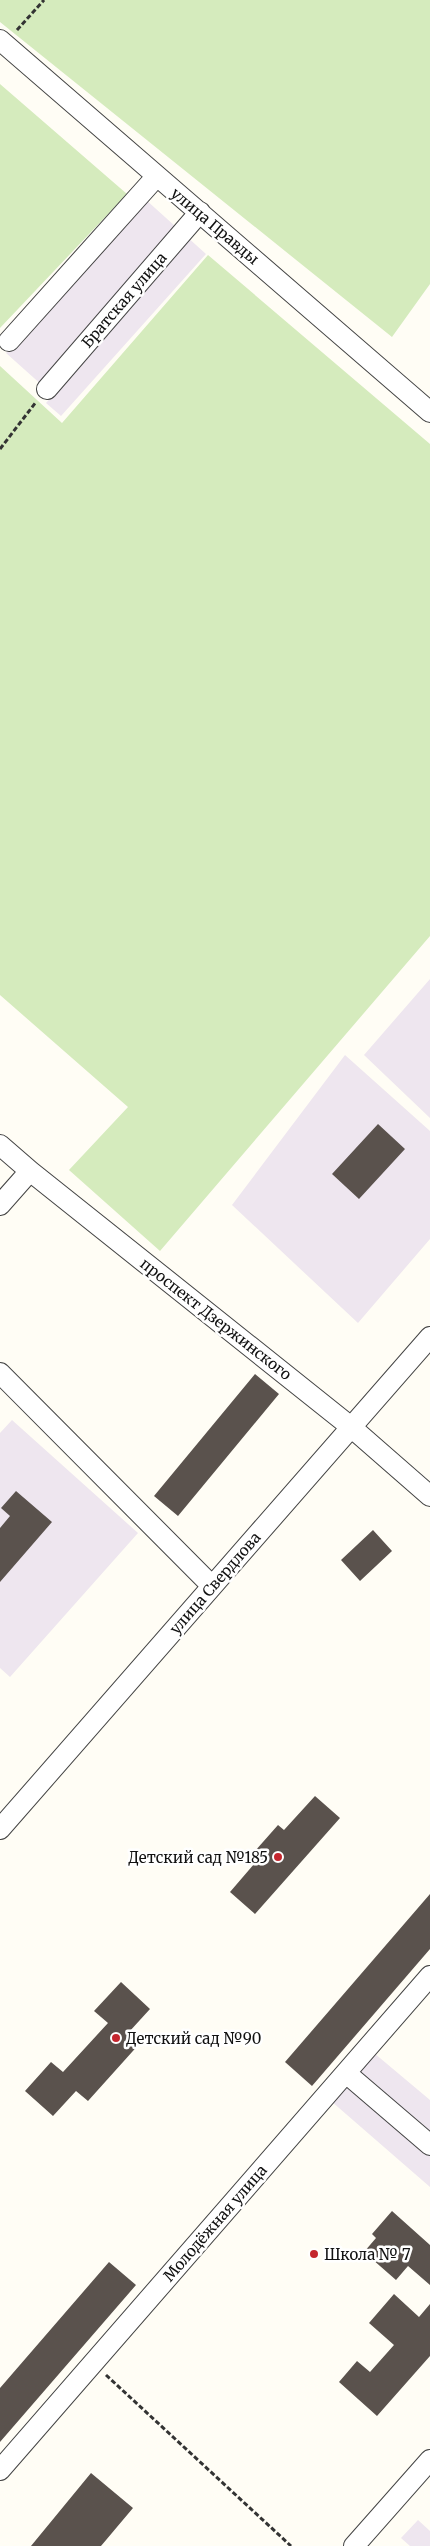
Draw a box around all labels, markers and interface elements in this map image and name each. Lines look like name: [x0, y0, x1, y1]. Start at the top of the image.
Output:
street label: улица Правды: [167, 184, 263, 268]
street label: Братская улица: [77, 248, 171, 352]
street label: проспект Дзержинского: [136, 1254, 296, 1384]
street label: улица Свердлова: [166, 1528, 264, 1638]
place label: Детский сад №185: [128, 1848, 268, 1867]
marker: Детский сад №185: [272, 1851, 284, 1863]
place label: Детский сад №90: [126, 2029, 261, 2048]
marker: Детский сад №90: [110, 2032, 122, 2044]
street label: Молодёжная улица: [159, 2161, 271, 2285]
place label: Школа № 7: [324, 2245, 411, 2264]
marker: Школа № 7: [308, 2248, 320, 2260]

